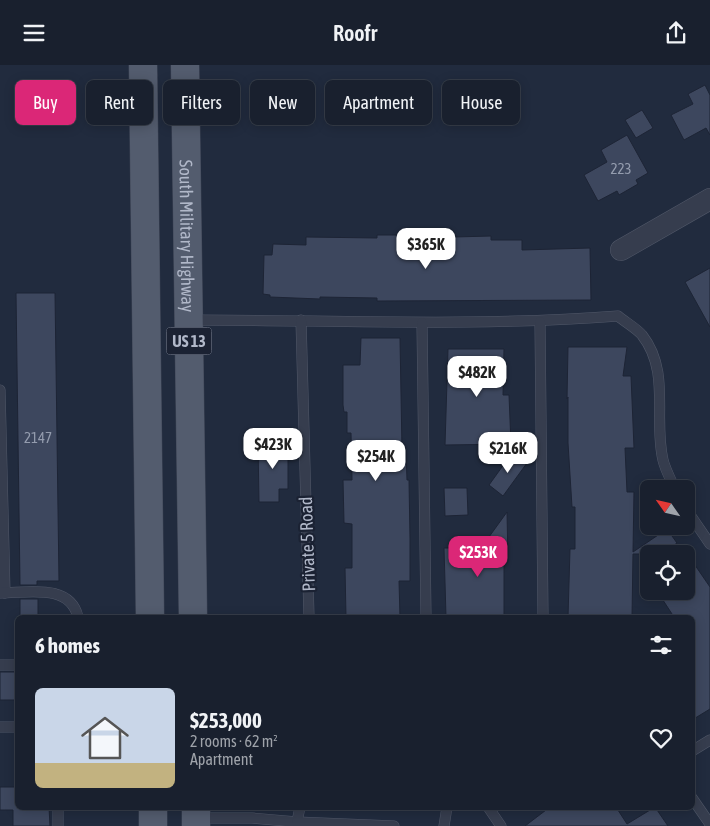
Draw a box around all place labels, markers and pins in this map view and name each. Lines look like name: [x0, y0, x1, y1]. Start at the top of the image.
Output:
pin: $365K: [391, 227, 461, 270]
pin: $482K: [442, 355, 512, 398]
pin: $423K: [238, 427, 308, 470]
pin: $216K: [473, 431, 543, 474]
pin: $254K: [341, 439, 411, 482]
pin: $253K: [443, 535, 513, 578]

